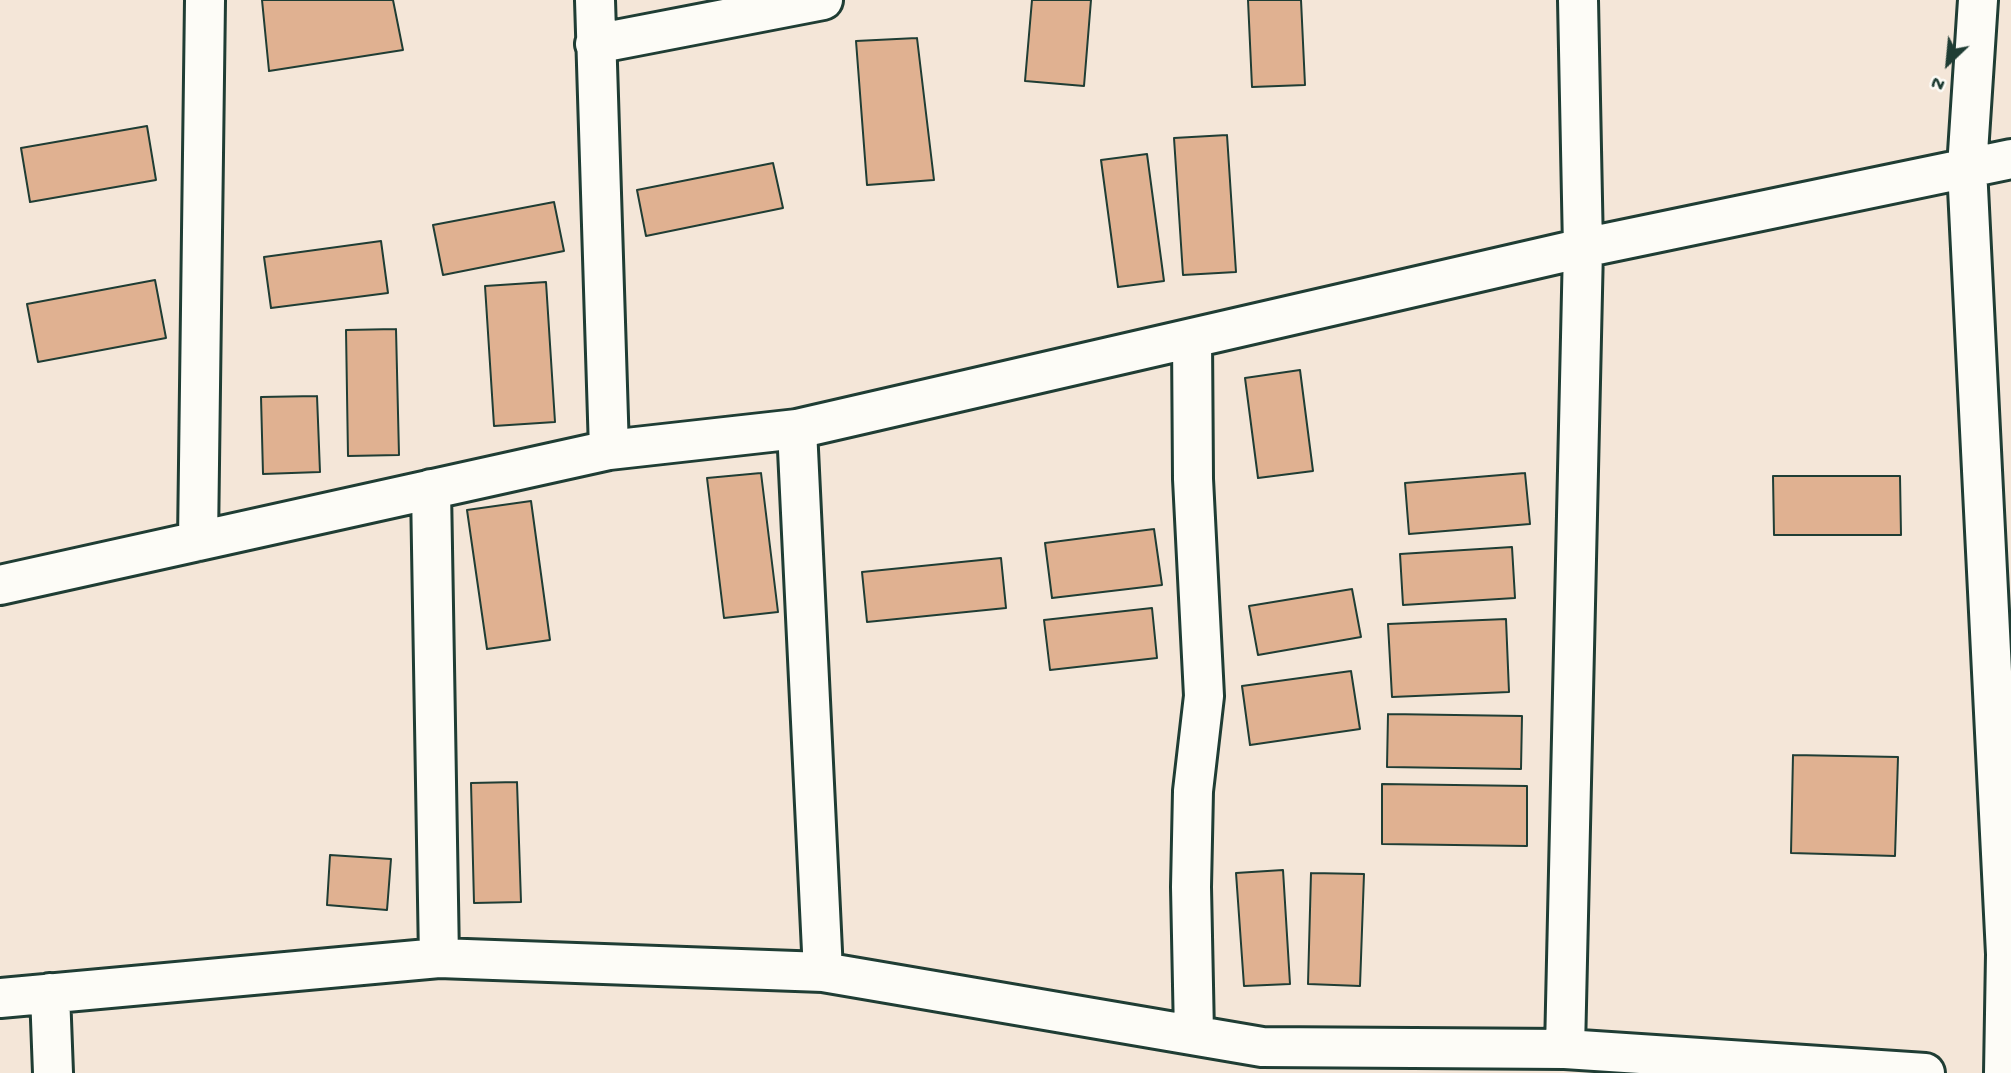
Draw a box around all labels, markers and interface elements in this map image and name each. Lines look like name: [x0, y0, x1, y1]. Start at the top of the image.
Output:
north arrow: [1913, 28, 1983, 98]
text: N: [1928, 69, 1949, 95]

